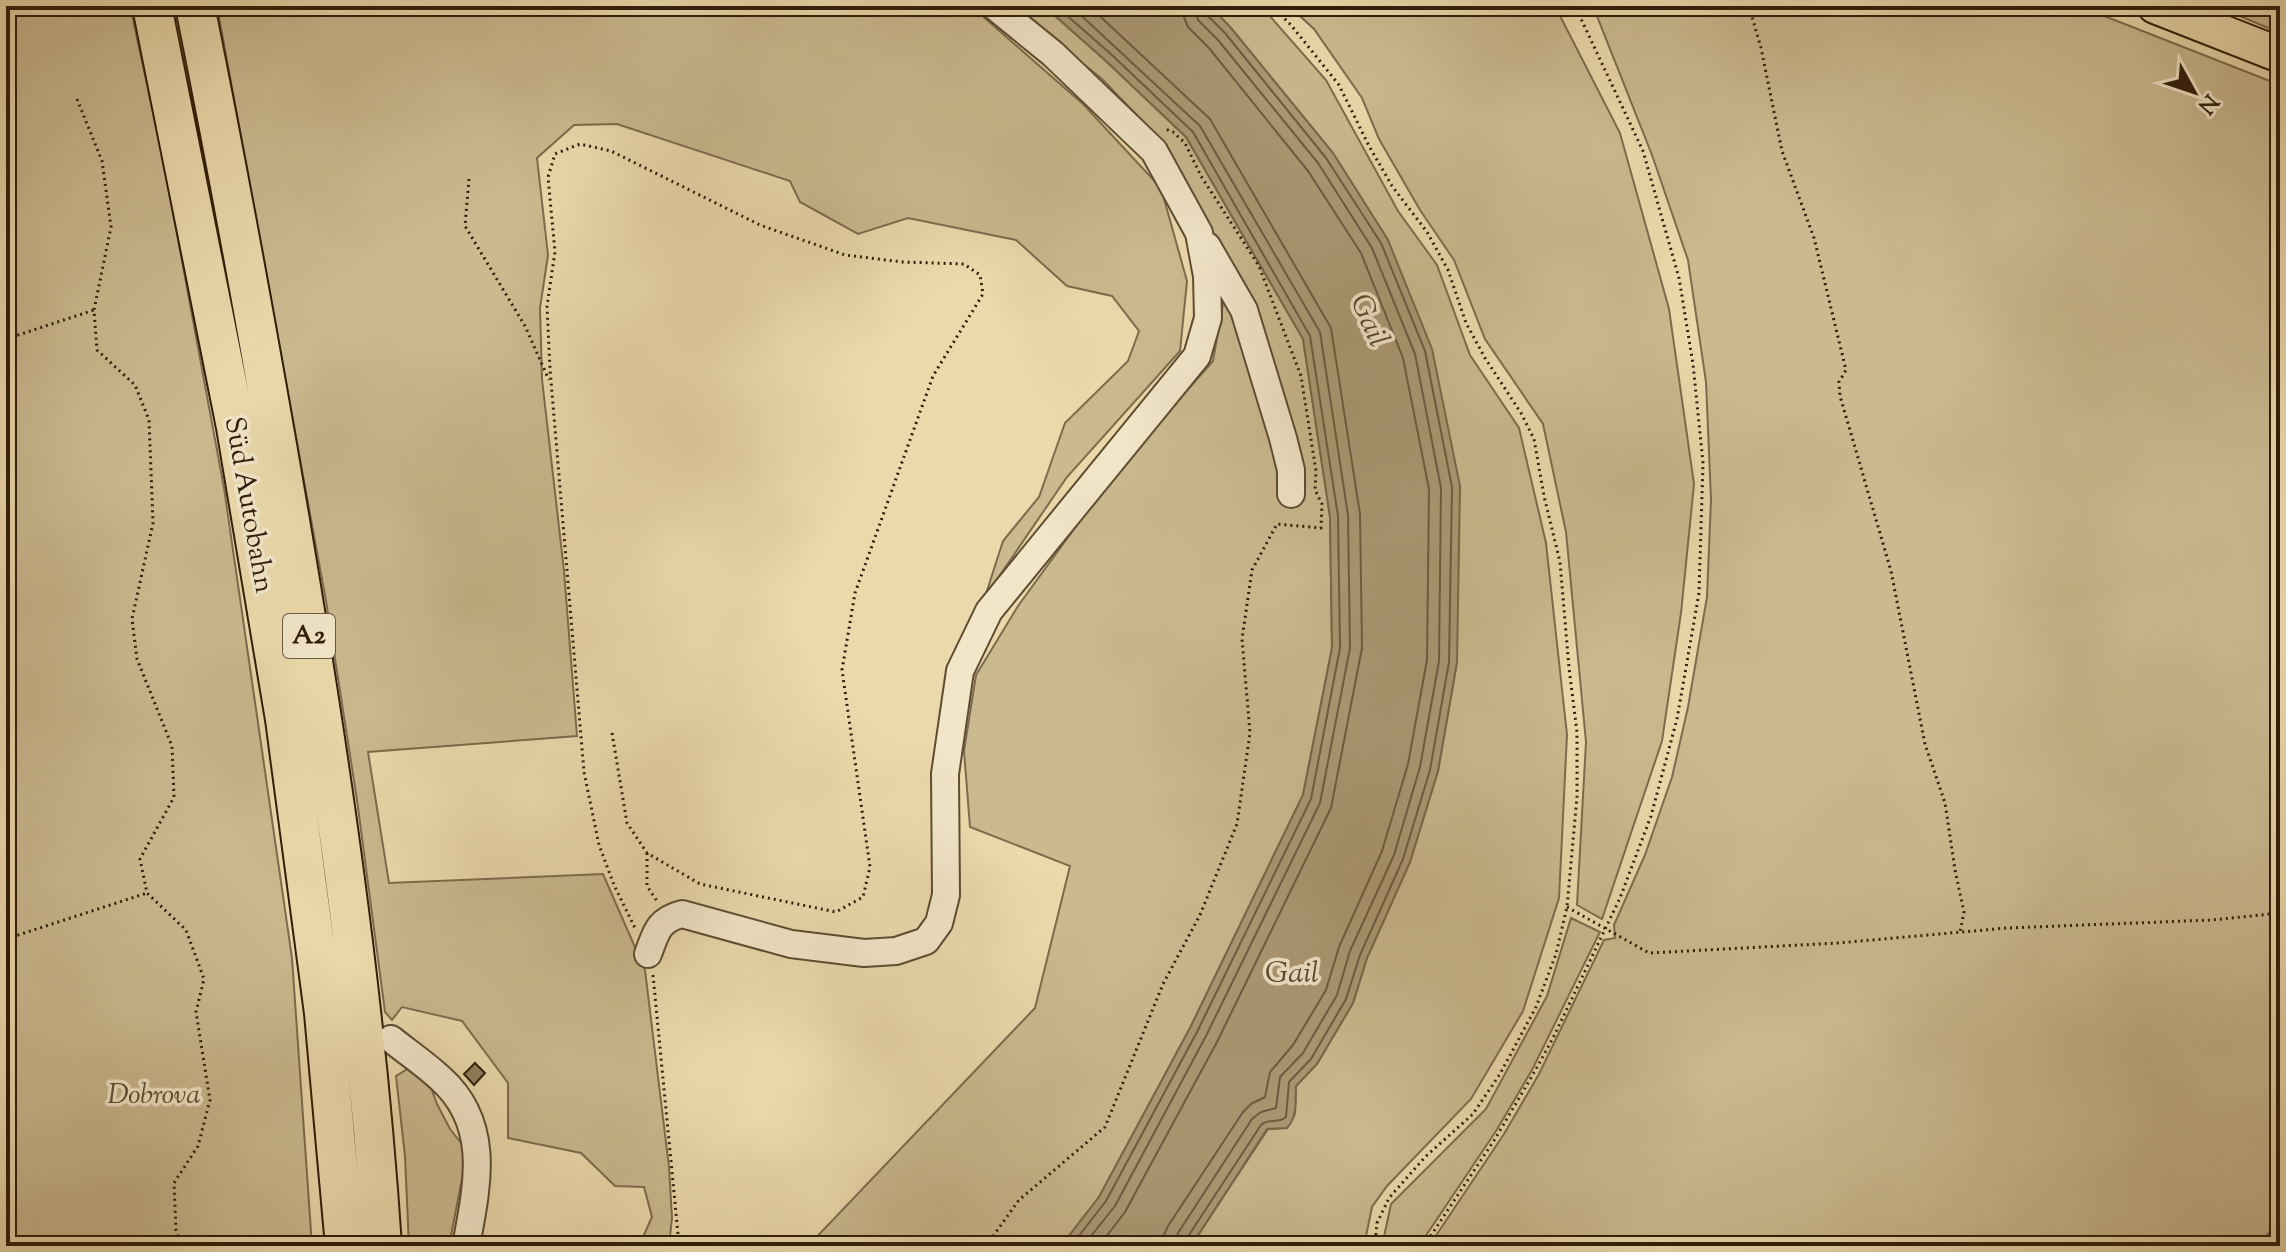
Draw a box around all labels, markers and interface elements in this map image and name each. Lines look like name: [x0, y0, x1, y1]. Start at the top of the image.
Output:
north arrow: [2154, 52, 2234, 132]
text: N: [2189, 86, 2225, 120]
water label: Gail: [1337, 288, 1399, 354]
street label: Süd Autobahn: [213, 414, 283, 596]
road number: A2: [283, 614, 335, 658]
water label: Gail: [1265, 953, 1319, 996]
park label: Dobrova: [107, 1076, 201, 1116]

